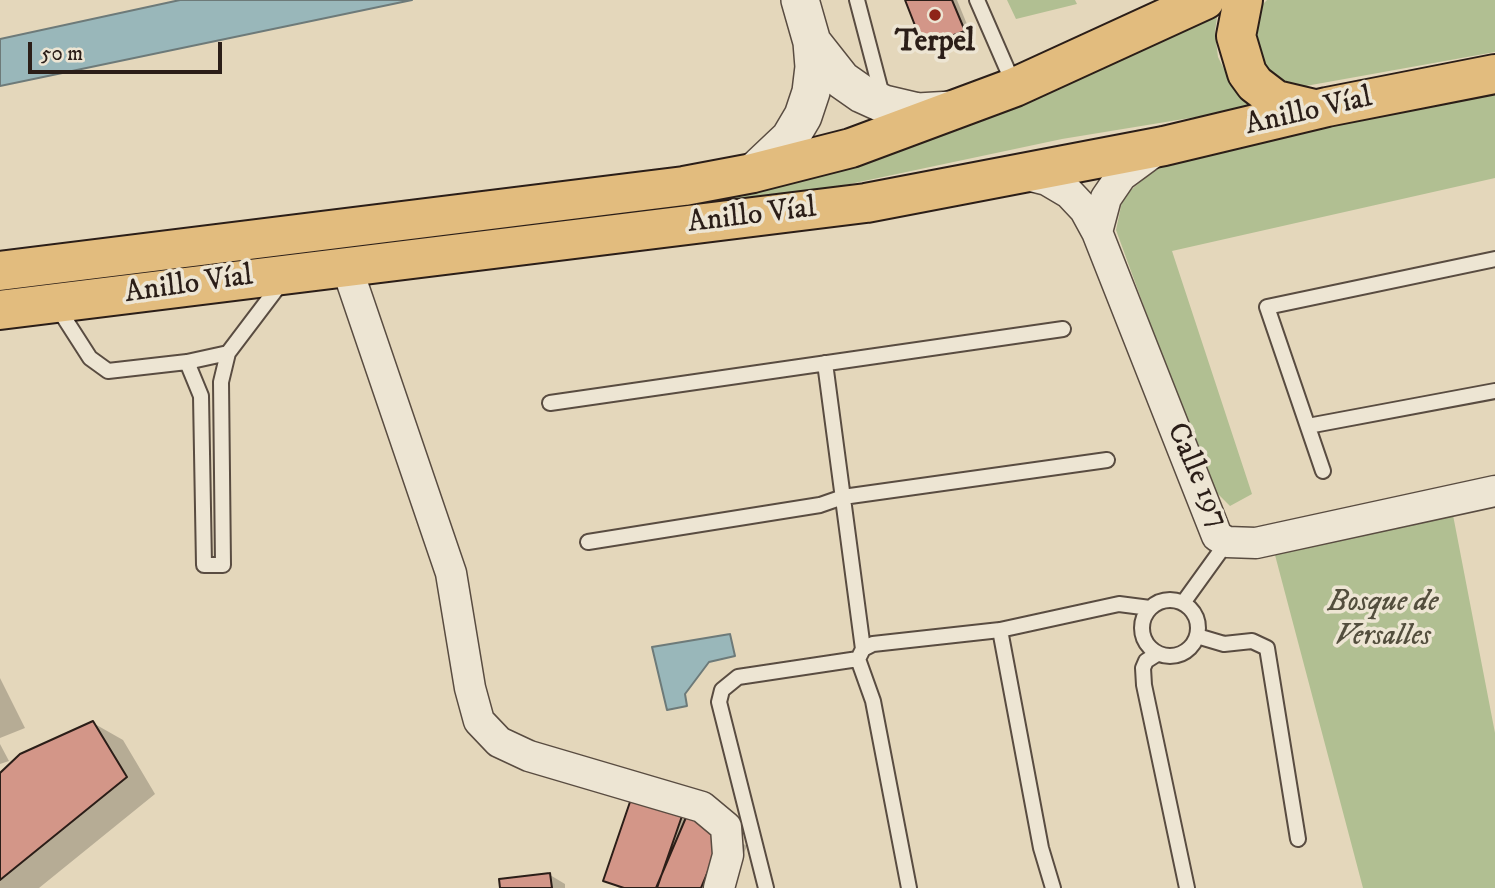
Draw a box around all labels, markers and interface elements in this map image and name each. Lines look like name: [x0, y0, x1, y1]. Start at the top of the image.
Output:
marker: Terpel: [927, 7, 943, 23]
place label: Terpel: [895, 26, 975, 62]
scale bar: [32, 28, 226, 72]
text: 50 m: [41, 41, 83, 67]
street label: Anillo Víal: [1242, 81, 1376, 145]
street label: Anillo Víal: [686, 191, 818, 243]
street label: Anillo Víal: [123, 259, 255, 313]
street label: Calle 197: [1157, 418, 1235, 534]
park label: Bosque de Versalles: [1328, 586, 1438, 656]

